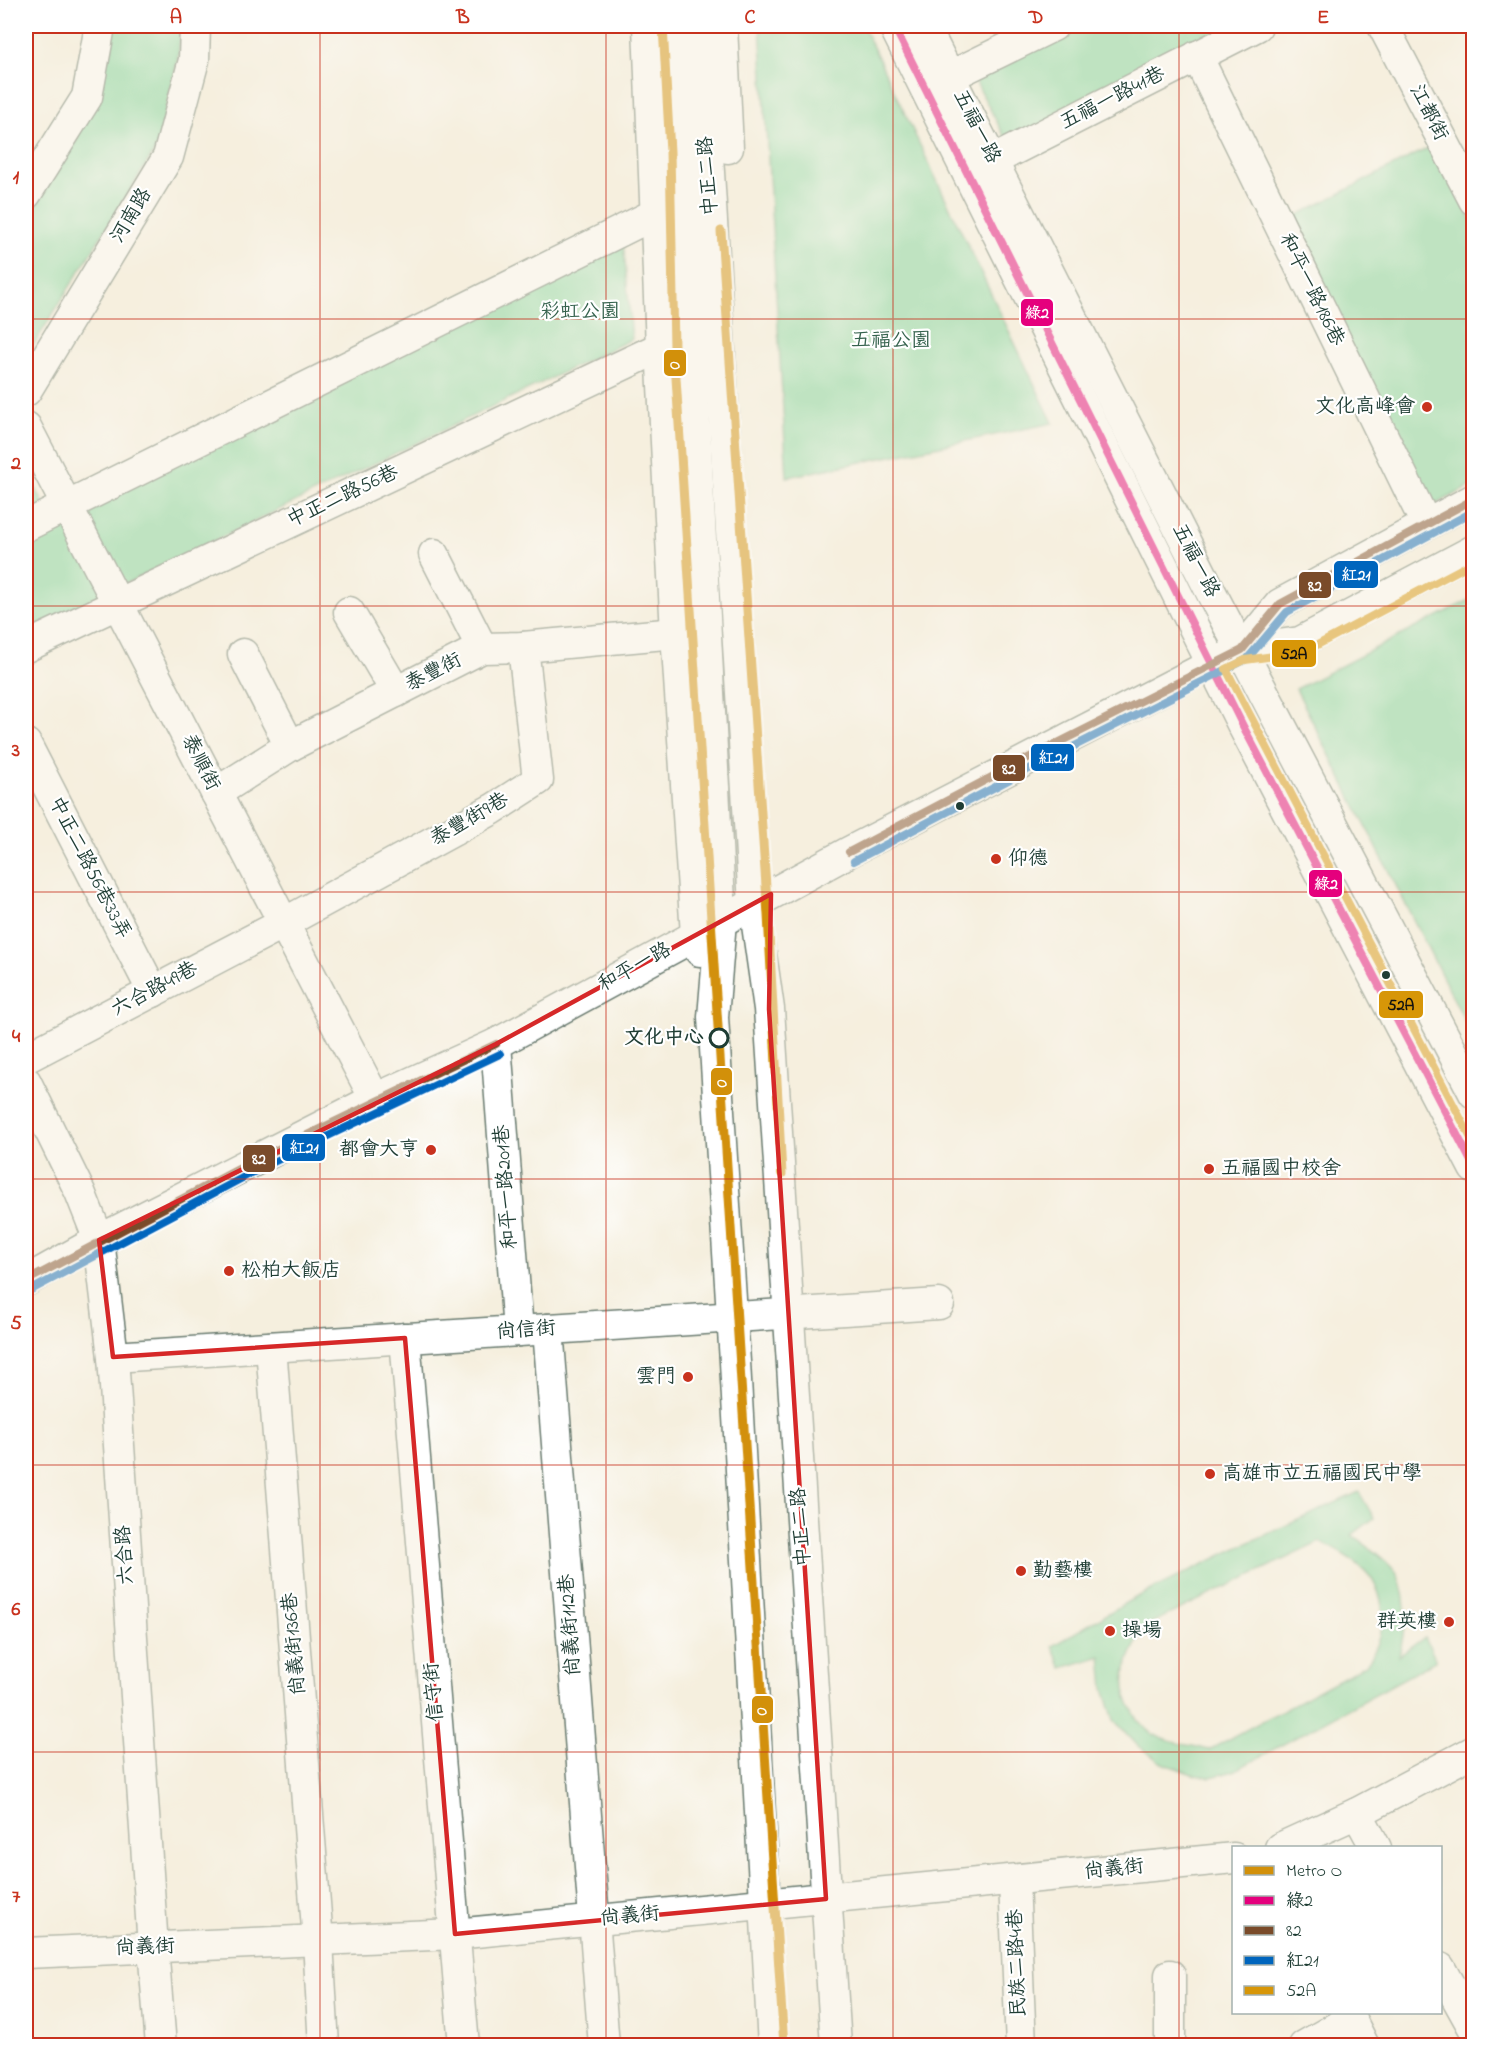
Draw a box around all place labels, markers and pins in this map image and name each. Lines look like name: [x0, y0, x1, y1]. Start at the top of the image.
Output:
place label: 文化高峰會: [1315, 393, 1416, 422]
marker: 文化高峰會: [1420, 400, 1434, 414]
unlabelled marker: [954, 800, 966, 812]
place label: 仰德: [1008, 845, 1048, 874]
marker: 仰德: [989, 852, 1003, 866]
unlabelled marker: [1380, 969, 1392, 981]
place label: 文化中心: [624, 1024, 704, 1053]
marker: 文化中心: [709, 1028, 729, 1048]
place label: 都會大亨: [339, 1136, 419, 1165]
marker: 都會大亨: [424, 1143, 438, 1157]
place label: 五福國中校舍: [1221, 1155, 1341, 1184]
marker: 五福國中校舍: [1202, 1162, 1216, 1176]
place label: 松柏大飯店: [241, 1257, 341, 1286]
marker: 松柏大飯店: [222, 1264, 236, 1278]
place label: 雲門: [636, 1363, 676, 1392]
marker: 雲門: [681, 1370, 695, 1384]
place label: 高雄市立五福國民中學: [1222, 1460, 1422, 1489]
marker: 高雄市立五福國民中學: [1203, 1467, 1217, 1481]
place label: 勤藝樓: [1033, 1557, 1093, 1586]
marker: 勤藝樓: [1014, 1564, 1028, 1578]
place label: 群英樓: [1377, 1608, 1437, 1637]
marker: 群英樓: [1442, 1615, 1456, 1629]
place label: 操場: [1122, 1617, 1162, 1646]
marker: 操場: [1103, 1624, 1117, 1638]

